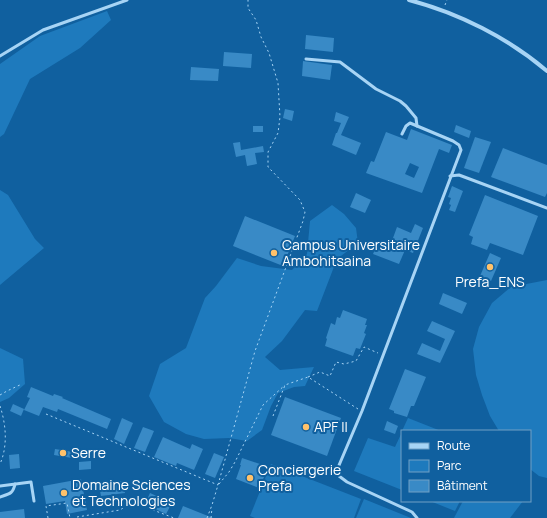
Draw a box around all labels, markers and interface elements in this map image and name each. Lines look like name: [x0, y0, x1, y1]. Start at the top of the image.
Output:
place label: Campus Universitaire Ambohitsaina: [282, 235, 420, 270]
marker: Campus Universitaire Ambohitsaina: [269, 248, 279, 258]
marker: Prefa_ENS: [485, 262, 495, 272]
place label: Prefa_ENS: [455, 272, 525, 291]
place label: APF II: [314, 417, 348, 436]
marker: APF II: [301, 422, 311, 432]
legend: [401, 430, 531, 502]
text: Route: [437, 437, 470, 454]
place label: Serre: [71, 443, 106, 462]
marker: Serre: [58, 448, 68, 458]
text: Parc: [437, 457, 462, 474]
place label: Conciergerie Prefa: [258, 460, 341, 495]
marker: Conciergerie Prefa: [245, 473, 255, 483]
place label: Domaine Sciences et Technologies: [72, 475, 191, 510]
text: Bâtiment: [437, 477, 488, 494]
marker: Domaine Sciences et Technologies: [59, 488, 69, 498]

